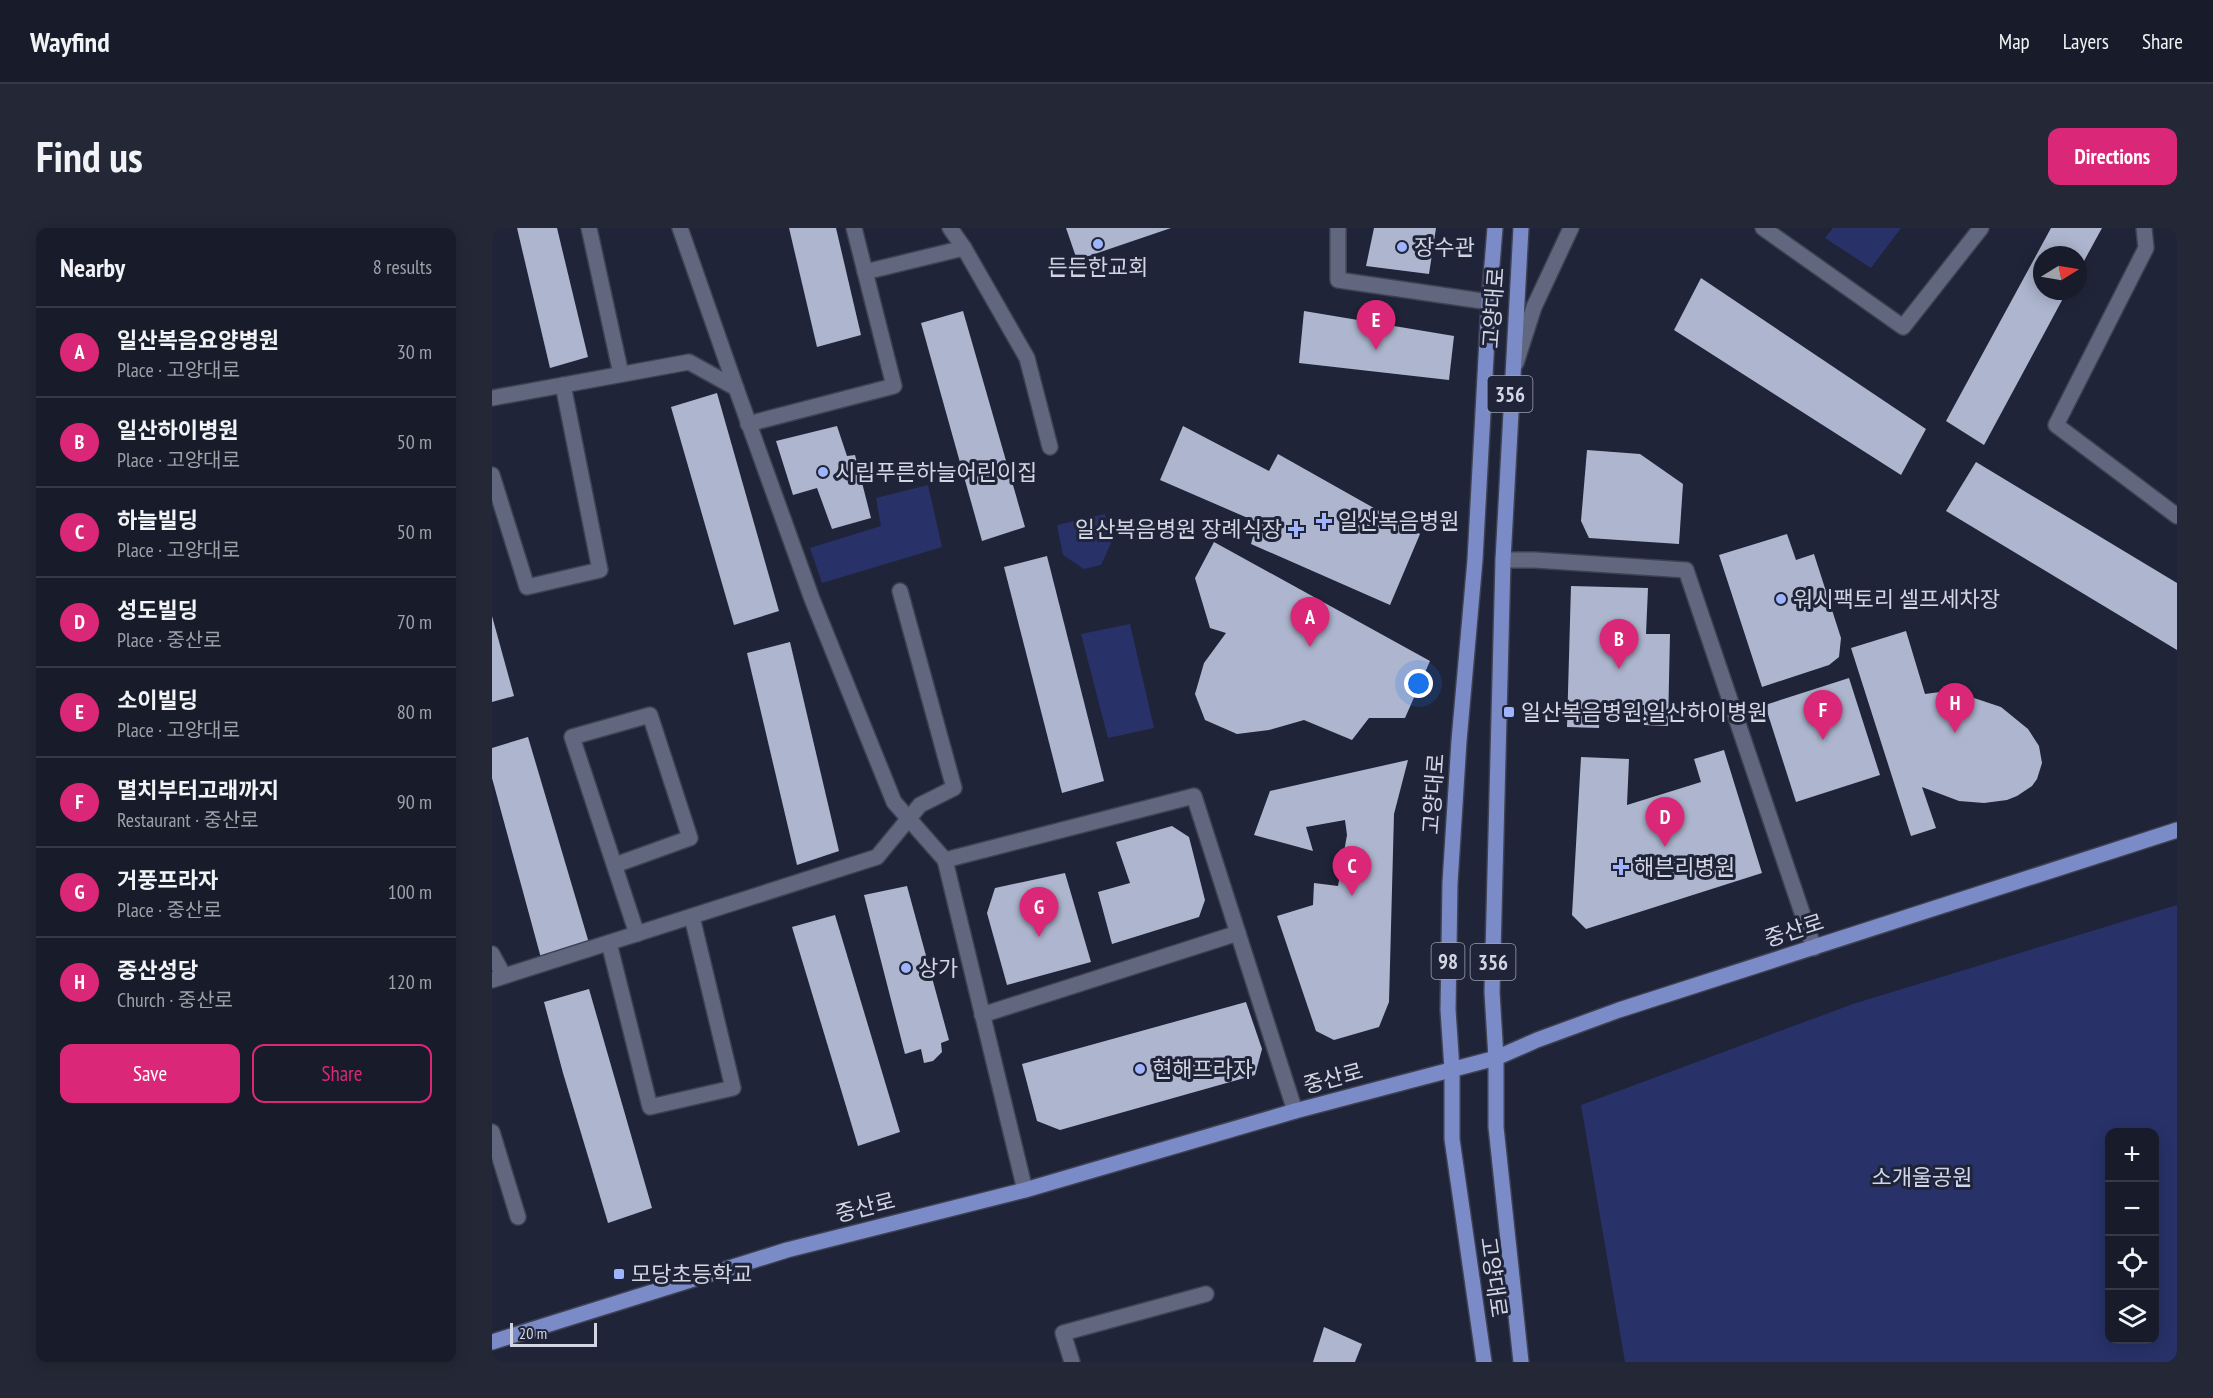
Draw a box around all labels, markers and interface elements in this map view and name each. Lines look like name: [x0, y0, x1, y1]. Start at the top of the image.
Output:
text: Wayfind: [30, 23, 110, 60]
text: Map: [1999, 28, 2030, 55]
text: Layers: [2063, 28, 2109, 55]
text: Share: [2142, 28, 2183, 55]
button: Directions: [2048, 128, 2177, 185]
text: Find us: [36, 129, 143, 184]
place label: 장수관: [1414, 233, 1475, 261]
marker: 든든한교회: [1091, 237, 1105, 251]
marker: 장수관: [1395, 240, 1409, 254]
north arrow: [2033, 246, 2087, 300]
text: Nearby: [60, 251, 125, 284]
place label: 든든한교회: [1047, 253, 1149, 281]
text: 8 results: [373, 254, 432, 280]
street label: 고양대로: [1476, 267, 1510, 349]
pin: E: [1356, 300, 1396, 350]
text: 일산복음요양병원: [117, 326, 279, 354]
text: A: [74, 339, 85, 365]
text: 30 m: [397, 339, 432, 365]
text: Place · 고양대로: [117, 357, 240, 383]
road number: 356: [1488, 376, 1532, 412]
text: 일산하이병원: [117, 416, 238, 444]
text: B: [75, 429, 84, 455]
text: 50 m: [397, 429, 432, 455]
text: Place · 고양대로: [117, 447, 240, 473]
place label: 시립푸른하늘어린이집: [835, 458, 1037, 486]
marker: 시립푸른하늘어린이집: [816, 465, 830, 479]
text: 하늘빌딩: [117, 506, 198, 534]
place label: 일산복음병원: [1338, 507, 1459, 535]
marker: 일산복음병원: [1315, 512, 1333, 530]
place label: 일산복음병원 장례식장: [1075, 515, 1282, 543]
text: C: [75, 519, 84, 545]
text: 50 m: [397, 519, 432, 545]
marker: 일산복음병원 장례식장: [1287, 520, 1305, 538]
text: Place · 고양대로: [117, 537, 240, 563]
place label: 워시팩토리 셀프세차장: [1793, 585, 2000, 613]
marker: 워시팩토리 셀프세차장: [1774, 592, 1788, 606]
text: 성도빌딩: [117, 596, 198, 624]
pin: A: [1290, 598, 1330, 647]
text: D: [74, 609, 85, 635]
text: 70 m: [397, 609, 432, 635]
pin: B: [1600, 620, 1638, 669]
text: Place · 중산로: [117, 627, 222, 653]
your location: [1404, 669, 1433, 698]
pin: H: [1936, 684, 1974, 733]
text: 소이빌딩: [117, 686, 198, 714]
pin: F: [1804, 690, 1842, 740]
place label: 일산복음병원.일산하이병원: [1521, 698, 1768, 726]
text: E: [75, 699, 84, 725]
text: 80 m: [397, 699, 432, 725]
marker: 일산복음병원.일산하이병원: [1502, 705, 1516, 719]
text: Place · 고양대로: [117, 717, 240, 743]
street label: 고양대로: [1416, 753, 1450, 835]
text: 멸치부터고래까지: [117, 776, 279, 804]
text: F: [75, 789, 84, 815]
text: 90 m: [397, 789, 432, 815]
pin: D: [1646, 798, 1684, 847]
text: Restaurant · 중산로: [117, 807, 259, 833]
pin: C: [1332, 846, 1372, 896]
place label: 해븐리병원: [1634, 853, 1735, 881]
marker: 해븐리병원: [1612, 858, 1630, 876]
text: 거풍프라자: [117, 866, 218, 894]
text: G: [74, 879, 85, 905]
text: 100 m: [388, 879, 432, 905]
pin: G: [1020, 888, 1058, 937]
text: Place · 중산로: [117, 897, 222, 923]
street label: 중산로: [1761, 907, 1827, 953]
road number: 98: [1432, 943, 1464, 979]
road number: 356: [1470, 944, 1516, 980]
place label: 상가: [918, 954, 958, 982]
text: 중산성당: [117, 956, 198, 984]
marker: 상가: [899, 961, 913, 975]
text: H: [74, 969, 85, 995]
text: 120 m: [388, 969, 432, 995]
text: Church · 중산로: [117, 987, 233, 1013]
button: Save: [60, 1044, 240, 1103]
button: Share: [252, 1044, 432, 1103]
place label: 현해프라자: [1152, 1055, 1253, 1083]
street label: 중산로: [1300, 1057, 1366, 1099]
marker: 현해프라자: [1133, 1062, 1147, 1076]
map controls: [2105, 1128, 2159, 1344]
button: +: [2105, 1128, 2159, 1182]
park label: 소개울공원: [1871, 1163, 1973, 1191]
button: −: [2105, 1182, 2159, 1236]
street label: 중산로: [832, 1186, 898, 1228]
street label: 고양대로: [1475, 1235, 1513, 1319]
button: locate: [2105, 1236, 2159, 1290]
place label: 모당초등학교: [631, 1260, 752, 1288]
marker: 모당초등학교: [612, 1267, 626, 1281]
button: layers: [2105, 1290, 2159, 1344]
scale bar: [510, 1320, 597, 1348]
text: 20 m: [519, 1323, 547, 1343]

